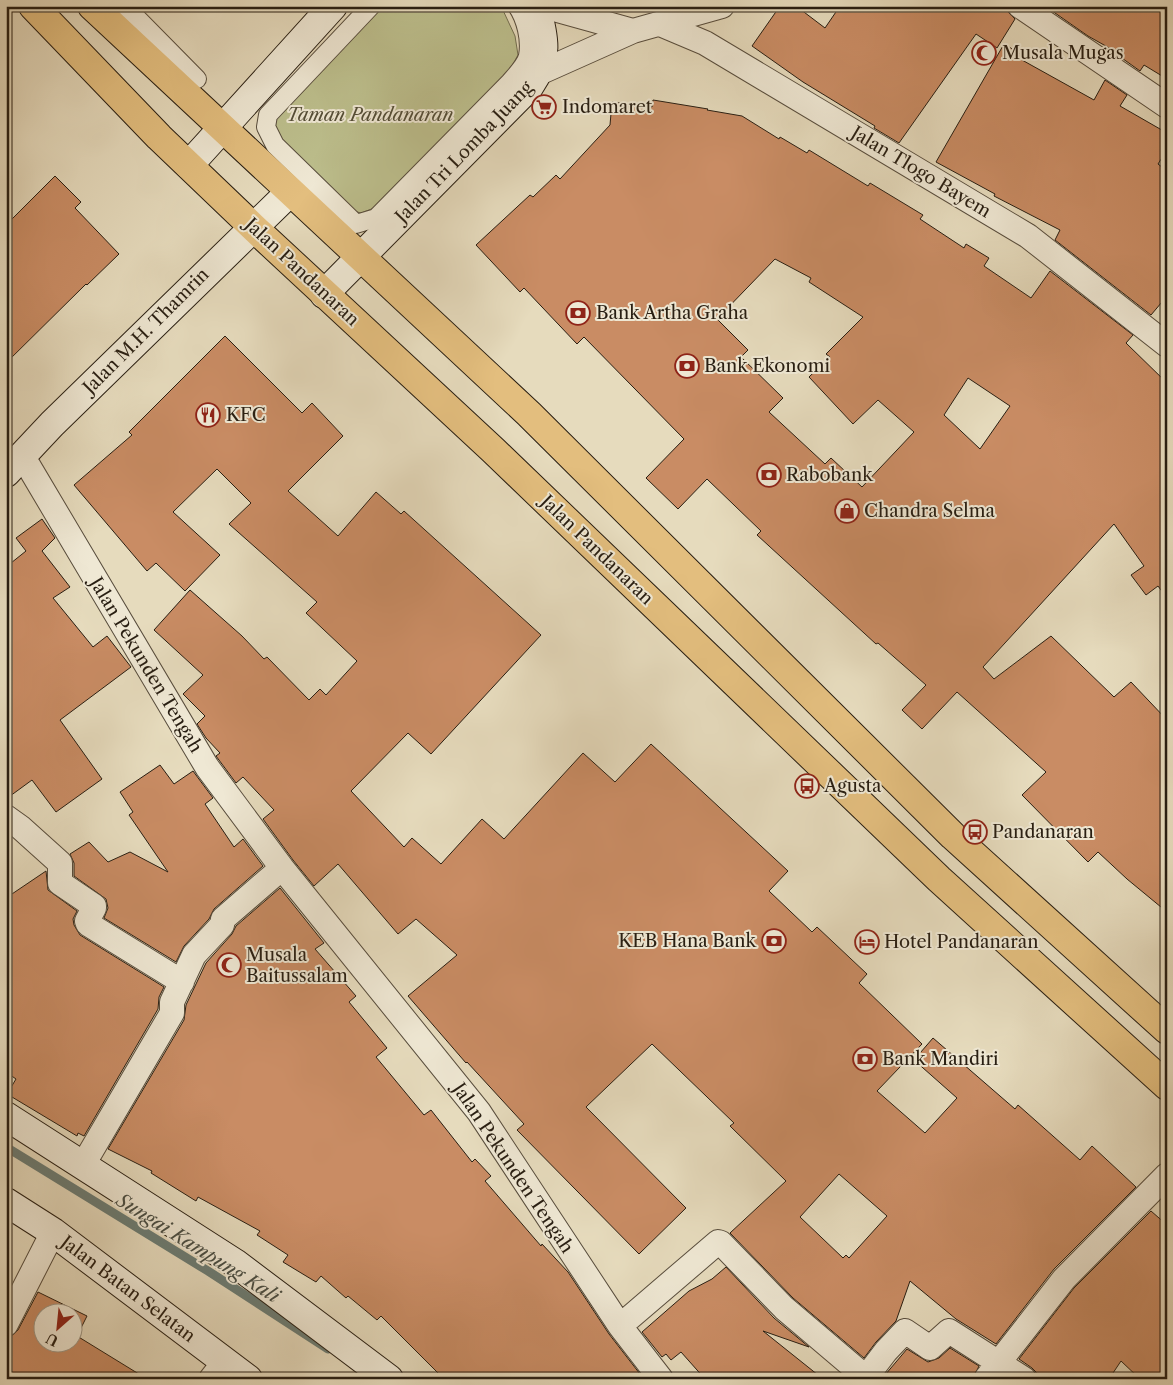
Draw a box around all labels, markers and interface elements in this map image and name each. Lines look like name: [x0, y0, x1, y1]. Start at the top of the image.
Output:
mosque icon: Musala Mugas: [971, 40, 997, 66]
place label: Musala Mugas: [1002, 42, 1123, 64]
street label: Jalan Tri Lomba Juang: [389, 76, 538, 230]
supermarket icon: Indomaret: [531, 94, 557, 120]
place label: Indomaret: [562, 96, 653, 118]
park label: Taman Pandanaran: [287, 104, 453, 126]
street label: Jalan Tlogo Bayem: [845, 120, 995, 223]
street label: Jalan Pandanaran: [238, 211, 364, 331]
street label: Jalan M.H. Thamrin: [76, 263, 214, 401]
bank icon: Bank Artha Graha: [565, 300, 591, 326]
place label: Bank Artha Graha: [596, 302, 749, 324]
bank icon: Bank Ekonomi: [674, 353, 700, 379]
place label: Bank Ekonomi: [704, 355, 830, 377]
restaurant icon: KFC: [195, 402, 221, 428]
place label: KFC: [226, 404, 266, 426]
bank icon: Rabobank: [756, 462, 782, 488]
place label: Rabobank: [786, 464, 874, 486]
street label: Jalan Pandanaran: [534, 488, 658, 609]
shop icon: Chandra Selma: [834, 498, 860, 524]
place label: Chandra Selma: [864, 500, 995, 522]
street label: Jalan Pekunden Tengah: [83, 571, 207, 757]
bus stop icon: Agusta: [794, 773, 820, 799]
place label: Agusta: [823, 775, 882, 797]
bus stop icon: Pandanaran: [962, 819, 988, 845]
place label: Pandanaran: [992, 821, 1094, 843]
bank icon: KEB Hana Bank: [761, 928, 787, 954]
hotel icon: Hotel Pandanaran: [854, 929, 880, 955]
place label: KEB Hana Bank: [618, 930, 758, 952]
place label: Hotel Pandanaran: [884, 931, 1039, 953]
place label: Musala Baitussalam: [246, 944, 348, 987]
mosque icon: Musala Baitussalam: [216, 952, 242, 978]
bank icon: Bank Mandiri: [852, 1046, 878, 1072]
place label: Bank Mandiri: [882, 1048, 999, 1070]
street label: Jalan Pekunden Tengah: [446, 1076, 578, 1257]
water label: Sungai Kampung Kali: [111, 1188, 285, 1308]
street label: Jalan Batan Selatan: [54, 1229, 200, 1347]
north arrow: [32, 1302, 82, 1352]
text: U: [42, 1329, 61, 1350]

